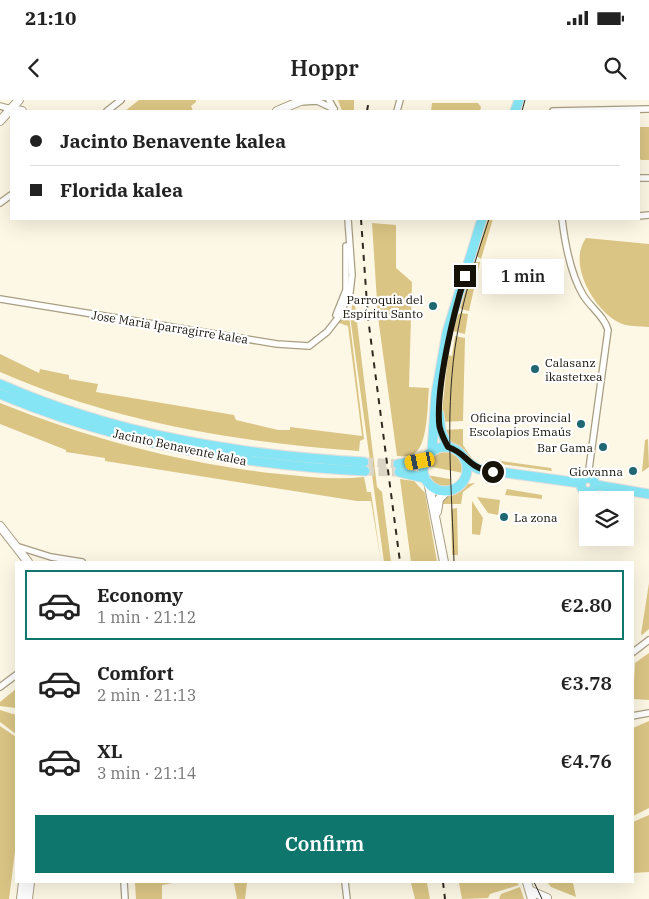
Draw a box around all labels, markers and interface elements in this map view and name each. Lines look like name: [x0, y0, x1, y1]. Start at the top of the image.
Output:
text: 21:10: [25, 6, 76, 30]
text: Hoppr: [290, 53, 359, 82]
icon: back: [20, 54, 48, 82]
icon: search: [601, 54, 629, 82]
text: Jacinto Benavente kalea: [60, 129, 286, 153]
text: Florida kalea: [60, 178, 183, 202]
callout: 1 min: [482, 258, 565, 294]
route end: [454, 265, 476, 287]
text: 1 min: [501, 266, 545, 286]
place label: Parroquia del Espíritu Santo: [342, 292, 423, 321]
marker: Parroquia del Espíritu Santo: [427, 300, 439, 312]
street label: Jose Maria Iparragirre kalea: [91, 307, 250, 347]
place label: Calasanz ikastetxea: [545, 355, 603, 384]
marker: Calasanz ikastetxea: [529, 363, 541, 375]
place label: Oficina provincial Escolapios Emaús: [469, 410, 571, 439]
marker: Oficina provincial Escolapios Emaús: [575, 418, 587, 430]
street label: Jacinto Benavente kalea: [112, 426, 249, 469]
place label: Bar Gama: [537, 440, 593, 455]
marker: Bar Gama: [597, 441, 609, 453]
car: [403, 451, 436, 471]
route start: [482, 461, 504, 483]
place label: Giovanna: [569, 464, 623, 479]
marker: Giovanna: [627, 465, 639, 477]
map controls: [579, 491, 634, 546]
button: layers: [579, 491, 634, 546]
place label: La zona: [514, 510, 558, 525]
marker: La zona: [498, 511, 510, 523]
icon: car: [37, 583, 82, 628]
text: Economy: [97, 583, 183, 607]
text: €2.80: [561, 593, 612, 617]
text: 1 min · 21:12: [97, 607, 196, 627]
icon: car: [37, 661, 82, 706]
text: Comfort: [97, 661, 174, 685]
text: €3.78: [561, 671, 612, 695]
text: 2 min · 21:13: [97, 685, 196, 705]
icon: car: [37, 739, 82, 784]
text: XL: [97, 739, 123, 763]
text: €4.76: [561, 749, 612, 773]
text: 3 min · 21:14: [97, 763, 196, 783]
button: Confirm: [35, 815, 614, 873]

